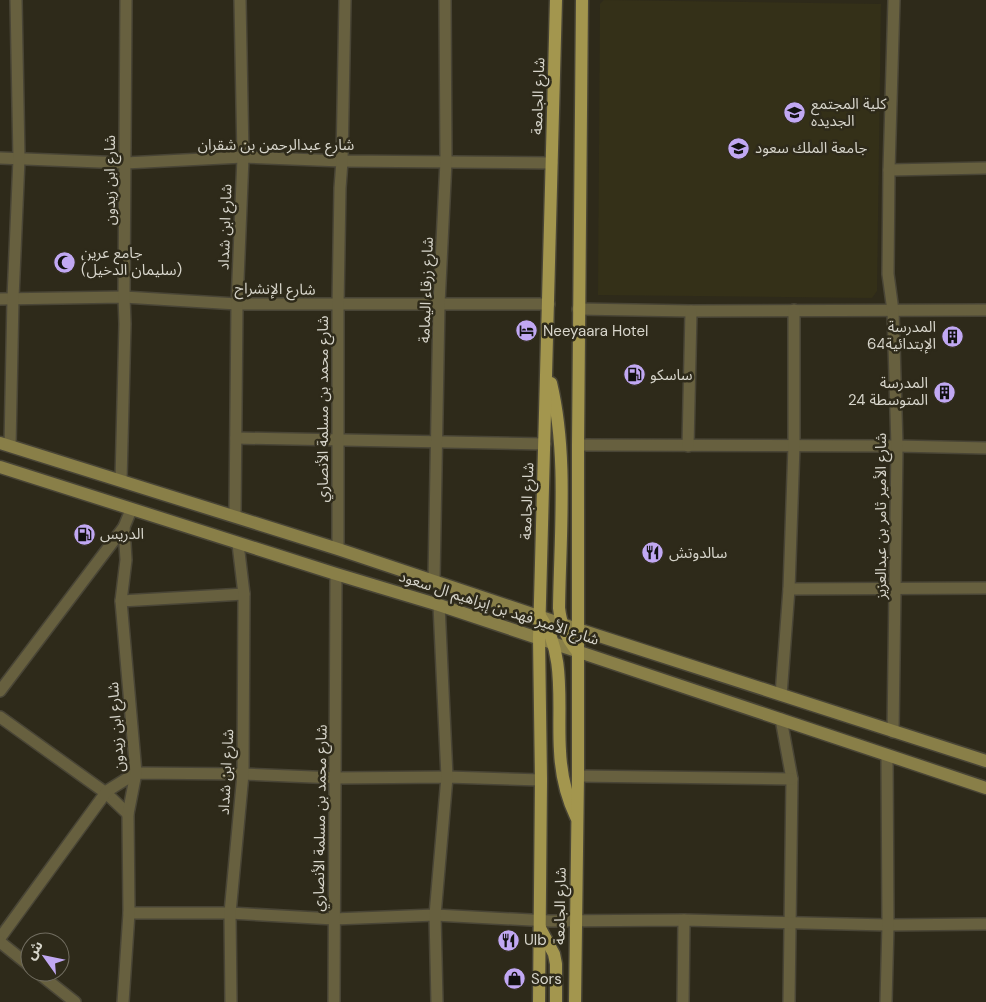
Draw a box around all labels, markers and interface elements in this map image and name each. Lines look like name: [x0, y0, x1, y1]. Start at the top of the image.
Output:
street label: شارع الجامعة: [527, 57, 551, 135]
place label: كلية المجتمع الجديده: [811, 94, 887, 131]
school or university icon: كلية المجتمع الجديده: [783, 101, 807, 125]
street label: شارع ابن زيدون: [100, 135, 122, 225]
street label: شارع عبدالرحمن بن شقران: [198, 135, 355, 157]
school or university icon: جامعة الملك سعود: [727, 136, 751, 160]
place label: جامعة الملك سعود: [755, 138, 868, 158]
street label: شارع ابن شداد: [214, 183, 239, 271]
street label: شارع زرقاء اليمامة: [414, 236, 440, 344]
place label: جامع عرين (سليمان الدخيل): [81, 243, 182, 280]
mosque icon: جامع عرين (سليمان الدخيل): [53, 250, 77, 274]
street label: شارع الإنشراح: [234, 278, 316, 302]
street label: شارع محمد بن مسلمة الأنصاري: [313, 315, 335, 503]
place label: المدرسة الإبتدائية64: [867, 317, 936, 354]
hotel icon: Neeyaara Hotel: [515, 319, 539, 343]
place label: Neeyaara Hotel: [543, 321, 648, 341]
building icon: المدرسة الإبتدائية64: [940, 324, 964, 348]
fuel station icon: ساسكو: [622, 363, 646, 387]
place label: ساسكو: [650, 365, 693, 385]
place label: المدرسة المتوسطة 24: [848, 373, 928, 410]
building icon: المدرسة المتوسطة 24: [932, 380, 956, 404]
street label: شارع الأمير ثامر بن عبدالعزيز: [871, 433, 893, 600]
street label: شارع الجامعة: [516, 462, 540, 540]
fuel station icon: الدريس: [72, 522, 96, 546]
place label: الدريس: [100, 524, 144, 544]
restaurant icon: سالدوتش: [641, 541, 665, 565]
place label: سالدوتش: [669, 543, 727, 563]
street label: شارع الأمير فهد بن إبراهيم ال سعود: [396, 566, 602, 652]
street label: شارع ابن زيدون: [103, 681, 131, 773]
street label: شارع محمد بن مسلمة الأنصاري: [308, 724, 334, 912]
street label: شارع ابن شداد: [214, 728, 240, 816]
street label: شارع الجامعة: [549, 867, 573, 945]
restaurant icon: Ulb: [496, 928, 520, 952]
place label: Ulb: [524, 930, 547, 950]
north arrow: [20, 932, 70, 982]
text: ش: [21, 937, 47, 963]
shop icon: Sors: [503, 967, 527, 991]
place label: Sors: [531, 969, 562, 989]

